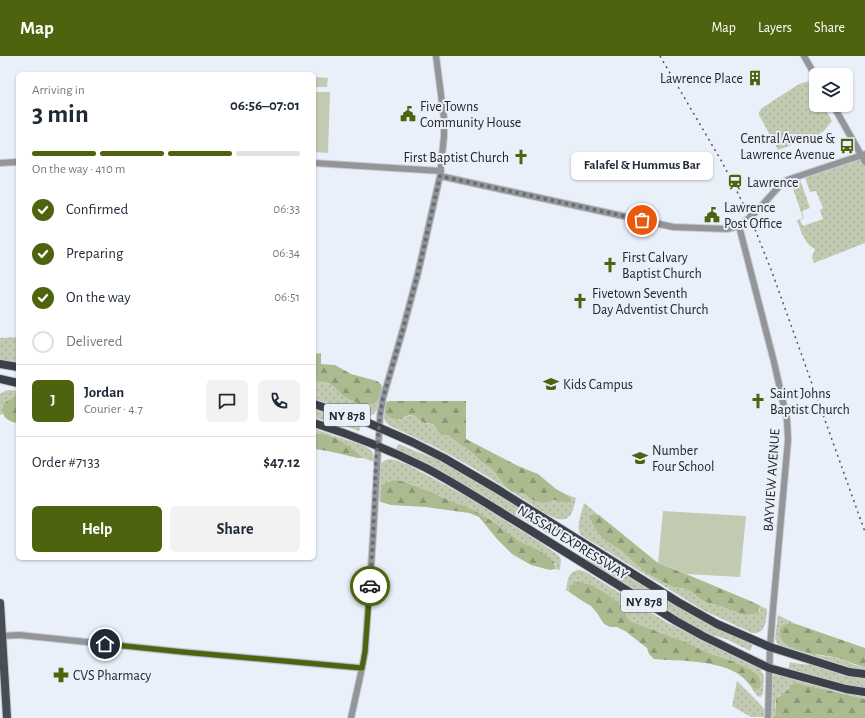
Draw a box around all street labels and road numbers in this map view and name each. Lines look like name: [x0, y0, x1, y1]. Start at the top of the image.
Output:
road number: NY 878: [324, 404, 370, 426]
street label: BAYVIEW AVENUE: [761, 428, 783, 532]
street label: NASSAU EXPRESSWAY: [515, 503, 630, 583]
road number: NY 878: [621, 590, 667, 612]

